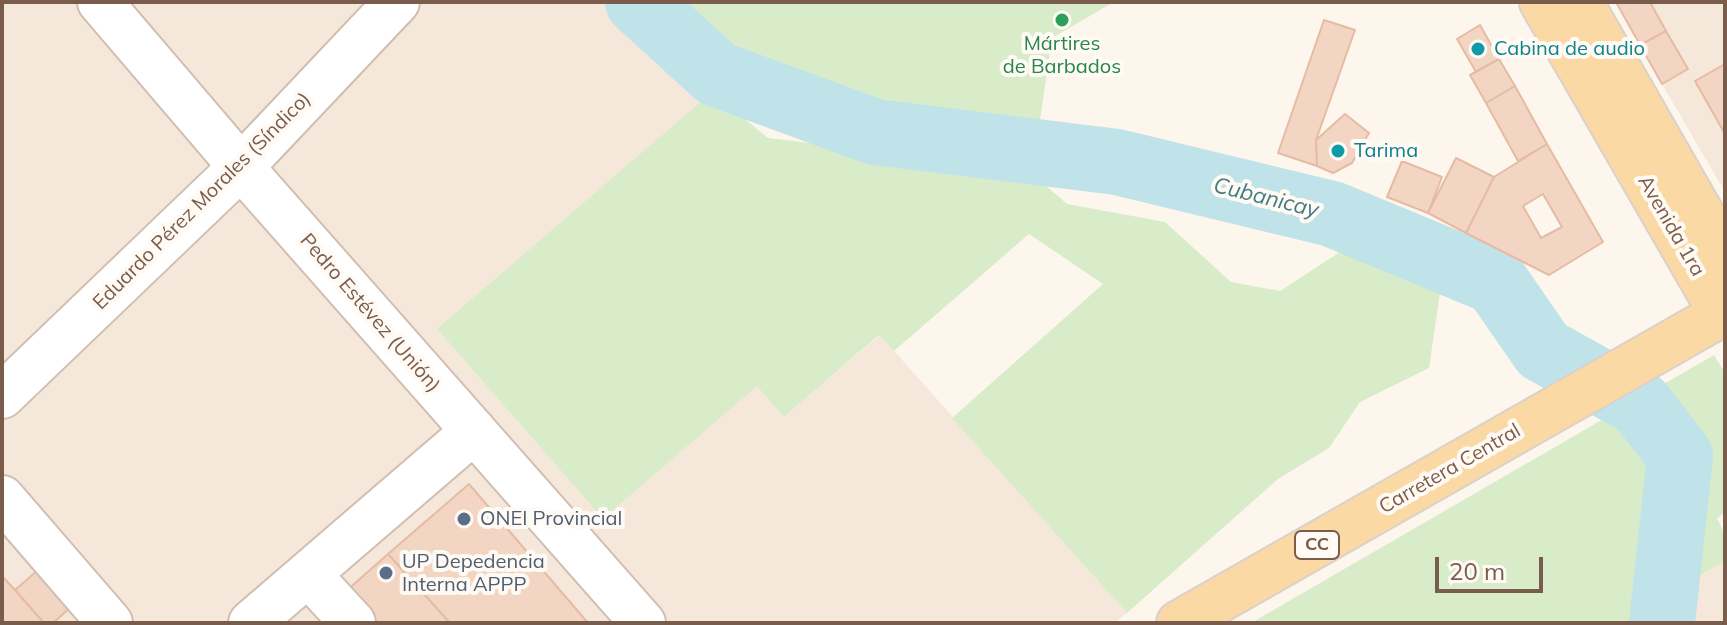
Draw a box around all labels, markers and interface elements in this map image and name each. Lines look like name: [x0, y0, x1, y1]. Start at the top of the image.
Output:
marker: Mártires de Barbados: [1053, 11, 1071, 29]
place label: Mártires de Barbados: [1003, 32, 1121, 79]
place label: Cabina de audio: [1494, 37, 1645, 61]
marker: Cabina de audio: [1469, 40, 1487, 58]
street label: Eduardo Pérez Morales (Síndico): [88, 87, 316, 315]
place label: Tarima: [1354, 139, 1418, 163]
marker: Tarima: [1329, 142, 1347, 160]
street label: Avenida 1ra: [1633, 171, 1709, 281]
water label: Cubanicay: [1211, 172, 1321, 224]
street label: Pedro Estévez (Unión): [295, 229, 445, 397]
street label: Carretera Central: [1375, 419, 1525, 519]
place label: ONEI Provincial: [480, 507, 622, 531]
marker: ONEI Provincial: [455, 510, 473, 528]
road number: CC: [1295, 531, 1339, 559]
scale bar: [1439, 541, 1547, 591]
place label: UP Depedencia Interna APPP: [402, 550, 545, 597]
text: 20 m: [1449, 556, 1505, 586]
marker: UP Depedencia Interna APPP: [377, 564, 395, 582]

